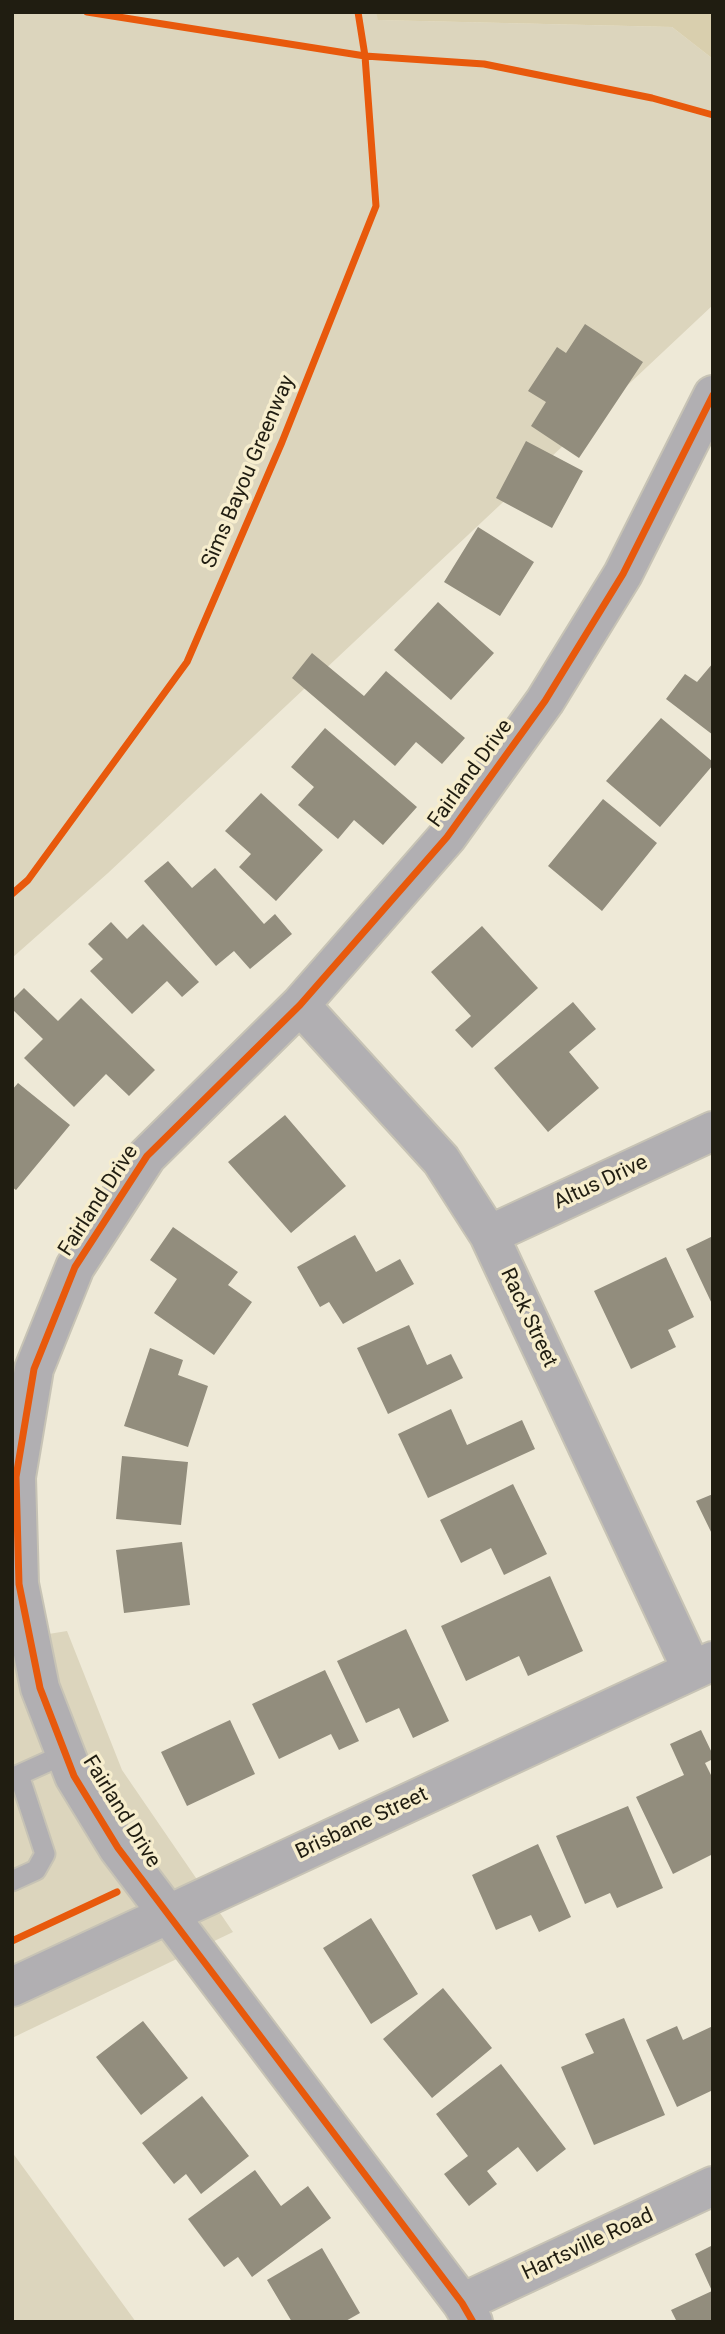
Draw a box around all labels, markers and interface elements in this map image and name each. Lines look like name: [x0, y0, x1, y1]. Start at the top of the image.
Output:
street label: Sims Bayou Greenway: [197, 372, 301, 572]
street label: Fairland Drive: [423, 715, 519, 833]
street label: Fairland Drive: [54, 1141, 144, 1261]
street label: Altus Drive: [550, 1150, 652, 1216]
street label: Rack Street: [494, 1264, 562, 1372]
street label: Fairland Drive: [77, 1751, 165, 1873]
street label: Brisbane Street: [292, 1782, 432, 1866]
street label: Hartsville Road: [518, 2204, 658, 2286]

